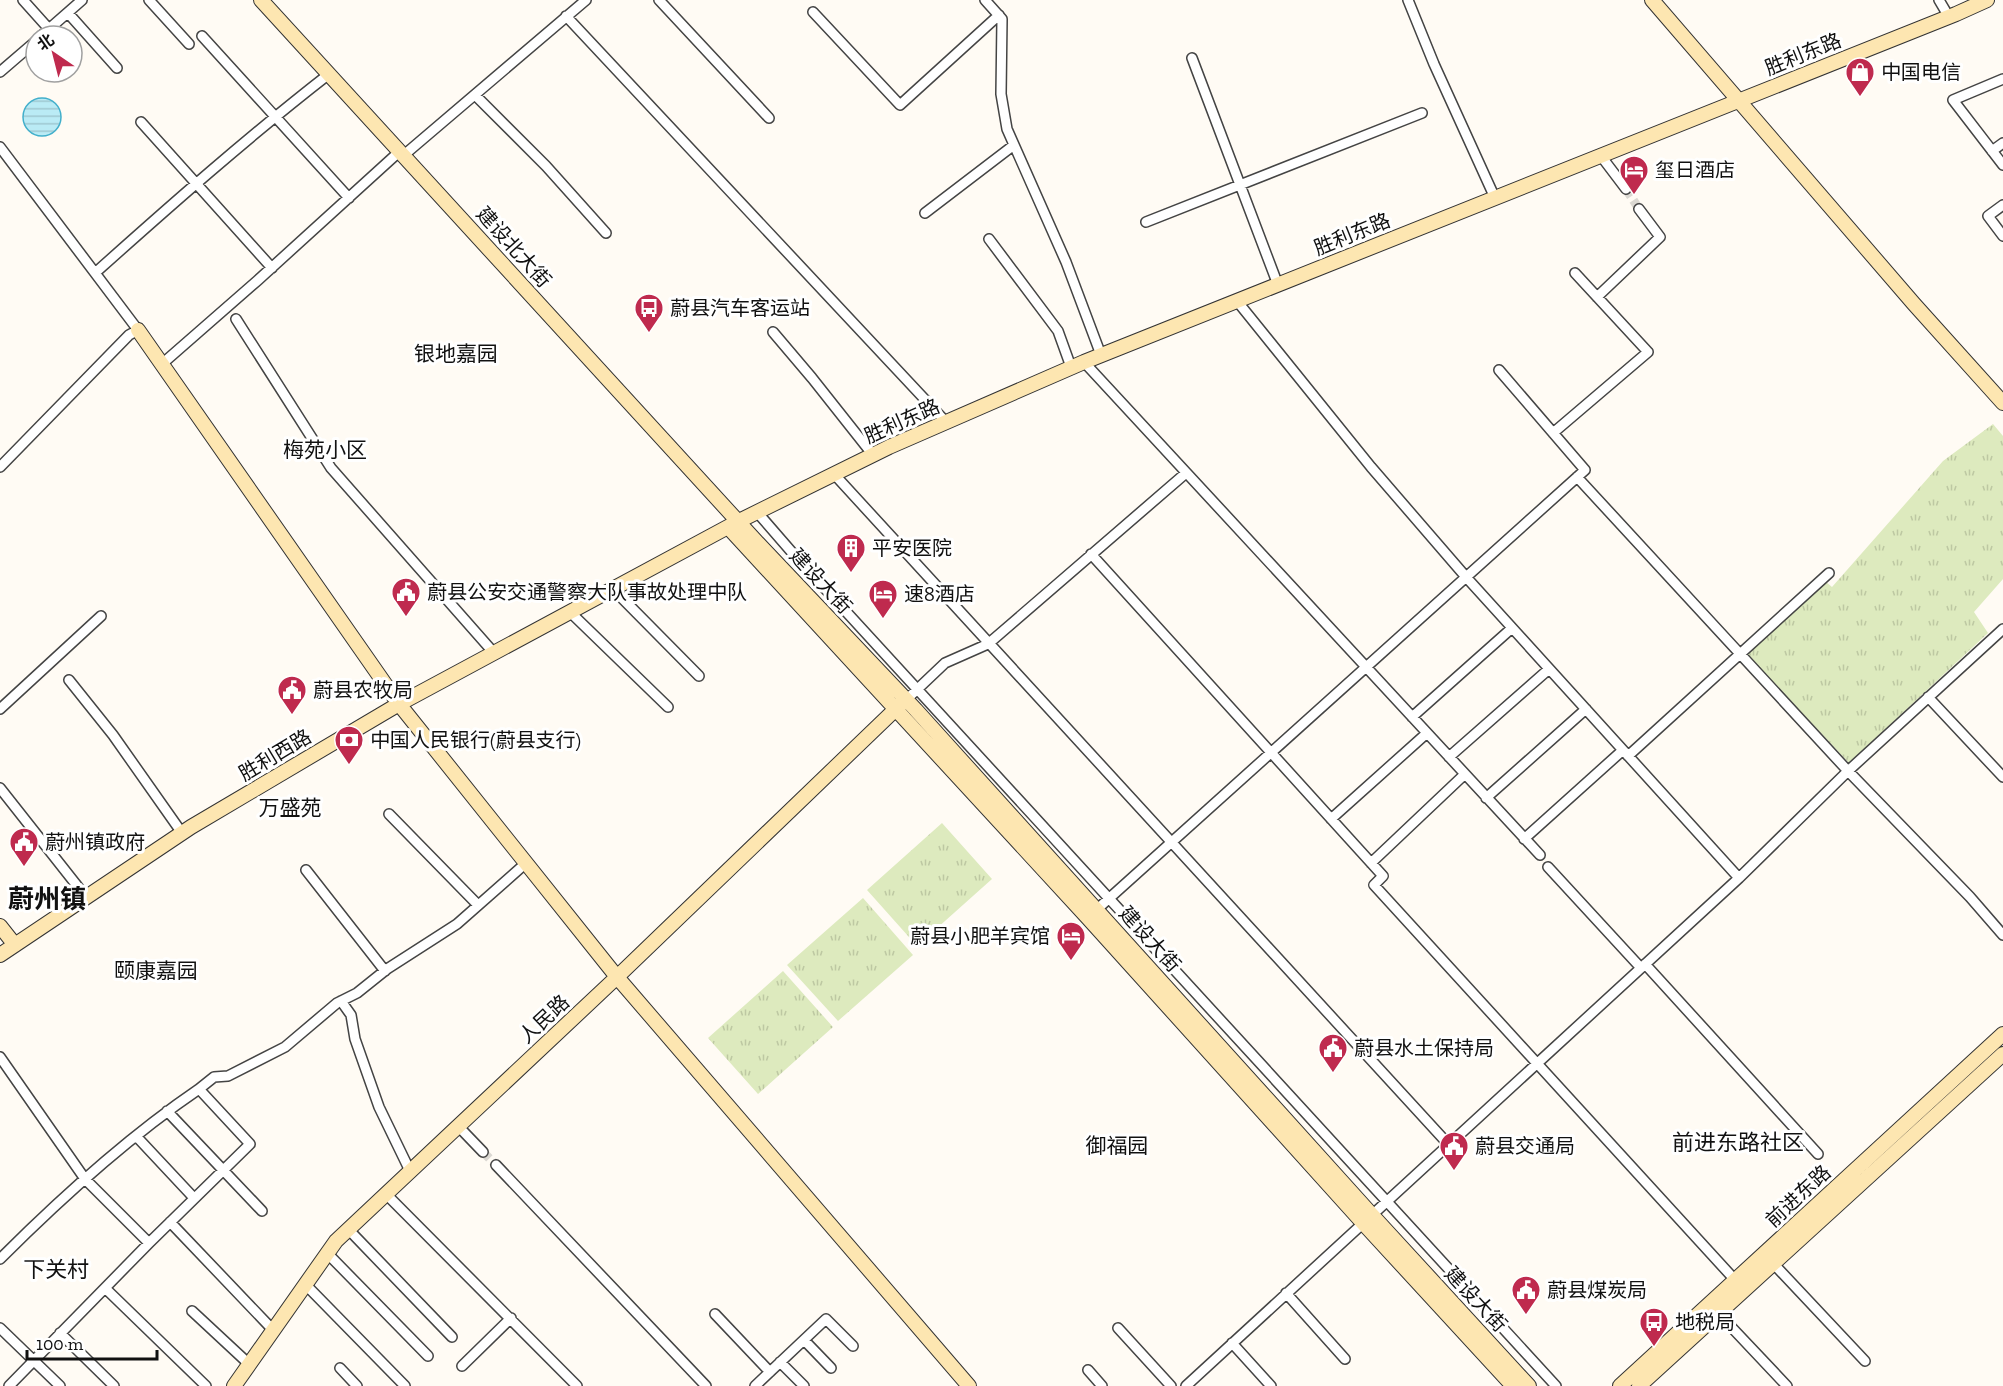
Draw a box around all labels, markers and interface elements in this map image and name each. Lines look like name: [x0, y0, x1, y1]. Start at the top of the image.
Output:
north arrow: [24, 24, 84, 84]
street label: 胜利东路: [1761, 28, 1845, 80]
text: 北: [34, 30, 58, 54]
shop icon: 中国电信: [1844, 56, 1876, 98]
place label: 中国电信: [1881, 60, 1961, 84]
hotel icon: 玺日酒店: [1618, 154, 1650, 196]
place label: 玺日酒店: [1655, 158, 1735, 182]
street label: 建设北大街: [472, 202, 556, 292]
street label: 胜利东路: [1310, 208, 1394, 260]
bus stop icon: 蔚县汽车客运站: [633, 292, 665, 334]
place label: 蔚县汽车客运站: [670, 296, 810, 320]
district label: 银地嘉园: [414, 341, 498, 366]
street label: 胜利东路: [861, 394, 943, 448]
district label: 梅苑小区: [283, 437, 367, 462]
building icon: 平安医院: [835, 532, 867, 574]
place label: 平安医院: [872, 536, 952, 560]
street label: 建设大街: [785, 544, 857, 618]
public building icon: 蔚县公安交通警察大队事故处理中队: [390, 576, 422, 618]
hotel icon: 速8酒店: [867, 578, 899, 620]
place label: 蔚县公安交通警察大队事故处理中队: [427, 580, 747, 604]
place label: 速8酒店: [904, 582, 975, 606]
public building icon: 蔚县农牧局: [276, 674, 308, 716]
place label: 蔚县农牧局: [313, 678, 413, 702]
street label: 胜利西路: [235, 724, 315, 786]
bank icon: 中国人民银行(蔚县支行): [333, 724, 365, 766]
place label: 中国人民银行(蔚县支行): [370, 728, 581, 752]
district label: 万盛苑: [259, 795, 322, 820]
public building icon: 蔚州镇政府: [8, 826, 40, 868]
place label: 蔚州镇政府: [45, 830, 145, 854]
district label: 蔚州镇: [8, 883, 86, 915]
street label: 建设大街: [1114, 901, 1186, 977]
hotel icon: 蔚县小肥羊宾馆: [1055, 920, 1087, 962]
place label: 蔚县小肥羊宾馆: [910, 924, 1050, 948]
district label: 颐康嘉园: [114, 958, 198, 983]
street label: 人民路: [514, 990, 574, 1048]
public building icon: 蔚县水土保持局: [1317, 1032, 1349, 1074]
place label: 蔚县水土保持局: [1354, 1036, 1494, 1060]
district label: 前进东路社区: [1672, 1129, 1804, 1156]
public building icon: 蔚县交通局: [1438, 1130, 1470, 1172]
district label: 御福园: [1086, 1133, 1149, 1158]
place label: 蔚县交通局: [1475, 1134, 1575, 1158]
street label: 前进东路: [1761, 1160, 1835, 1232]
district label: 下关村: [23, 1256, 89, 1283]
street label: 建设大街: [1440, 1262, 1512, 1336]
public building icon: 蔚县煤炭局: [1510, 1274, 1542, 1316]
place label: 蔚县煤炭局: [1547, 1278, 1647, 1302]
bus stop icon: 地税局: [1638, 1306, 1670, 1348]
place label: 地税局: [1675, 1310, 1735, 1334]
scale bar: [27, 1323, 158, 1361]
text: 100 m: [36, 1333, 84, 1355]

